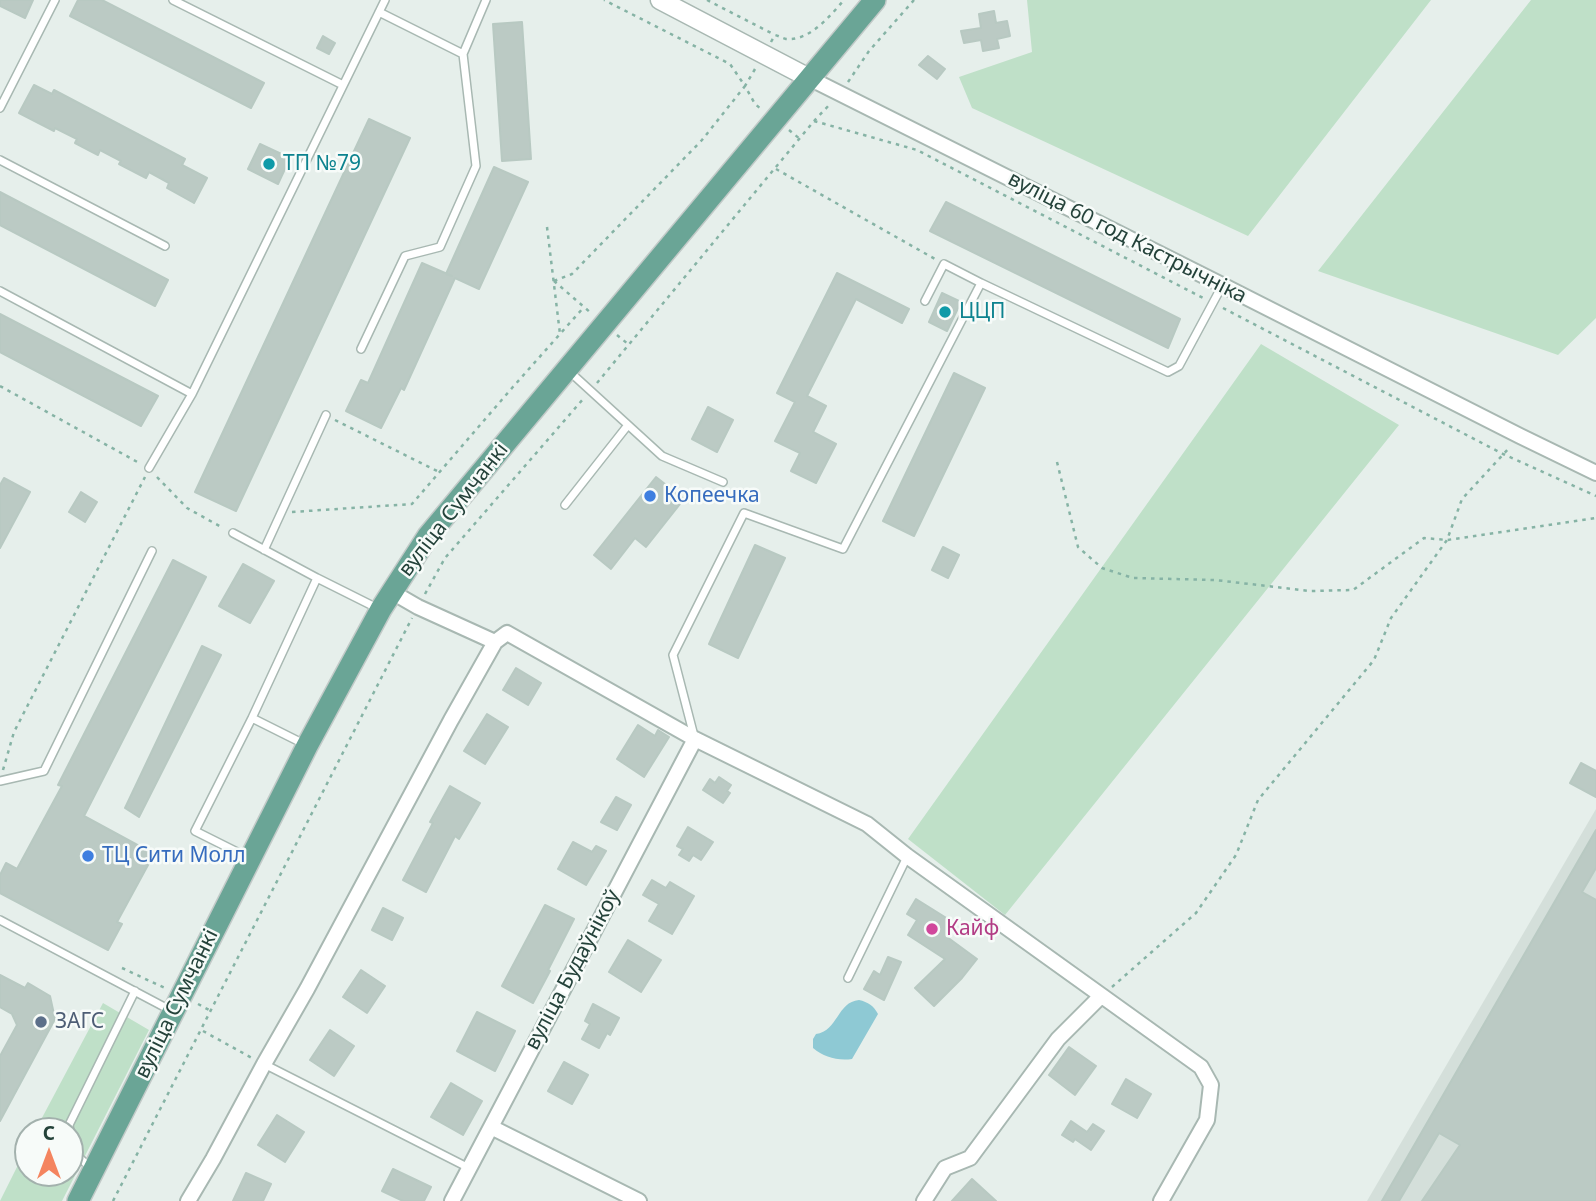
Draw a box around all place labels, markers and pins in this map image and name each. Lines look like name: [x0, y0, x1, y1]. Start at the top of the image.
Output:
place label: ТП №79: [283, 151, 361, 177]
marker: ТП №79: [261, 156, 277, 172]
place label: ЦЦП: [959, 299, 1005, 325]
marker: ЦЦП: [937, 304, 953, 320]
place label: Копеечка: [664, 483, 760, 509]
marker: Копеечка: [642, 488, 658, 504]
place label: ТЦ Сити Молл: [102, 843, 246, 869]
marker: ТЦ Сити Молл: [80, 848, 96, 864]
place label: Кайф: [946, 916, 999, 942]
marker: Кайф: [924, 921, 940, 937]
place label: ЗАГС: [55, 1009, 104, 1035]
marker: ЗАГС: [33, 1014, 49, 1030]

